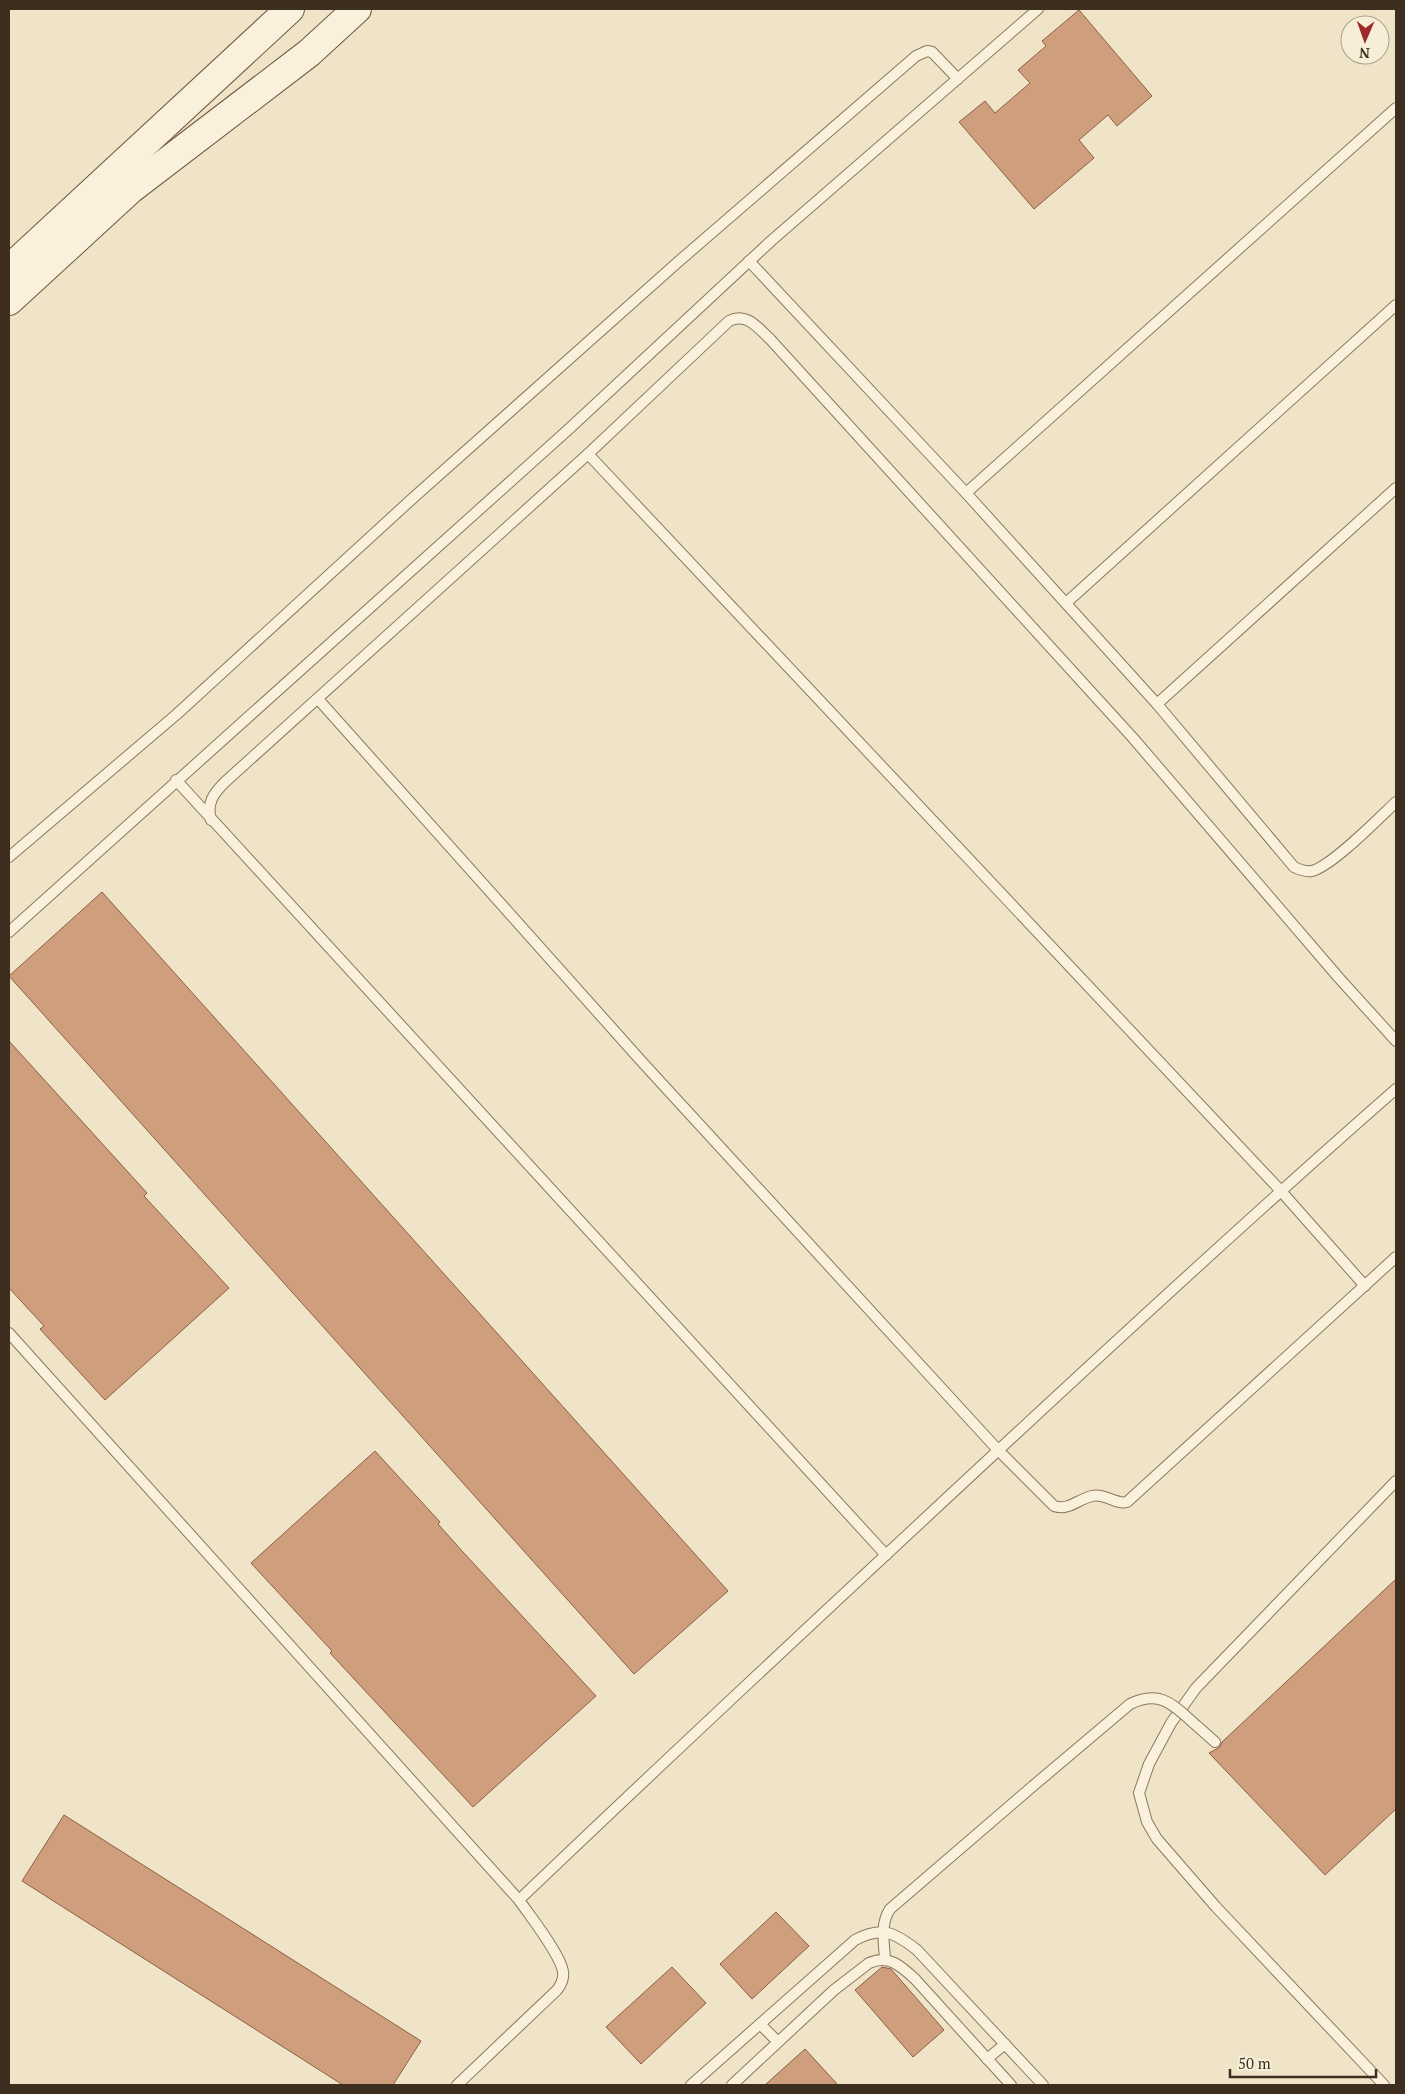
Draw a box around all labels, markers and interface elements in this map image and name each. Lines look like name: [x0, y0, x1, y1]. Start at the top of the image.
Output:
north arrow: [1340, 15, 1390, 65]
text: N: [1359, 44, 1370, 63]
scale bar: [1230, 2046, 1376, 2078]
text: 50 m: [1238, 2053, 1271, 2073]

